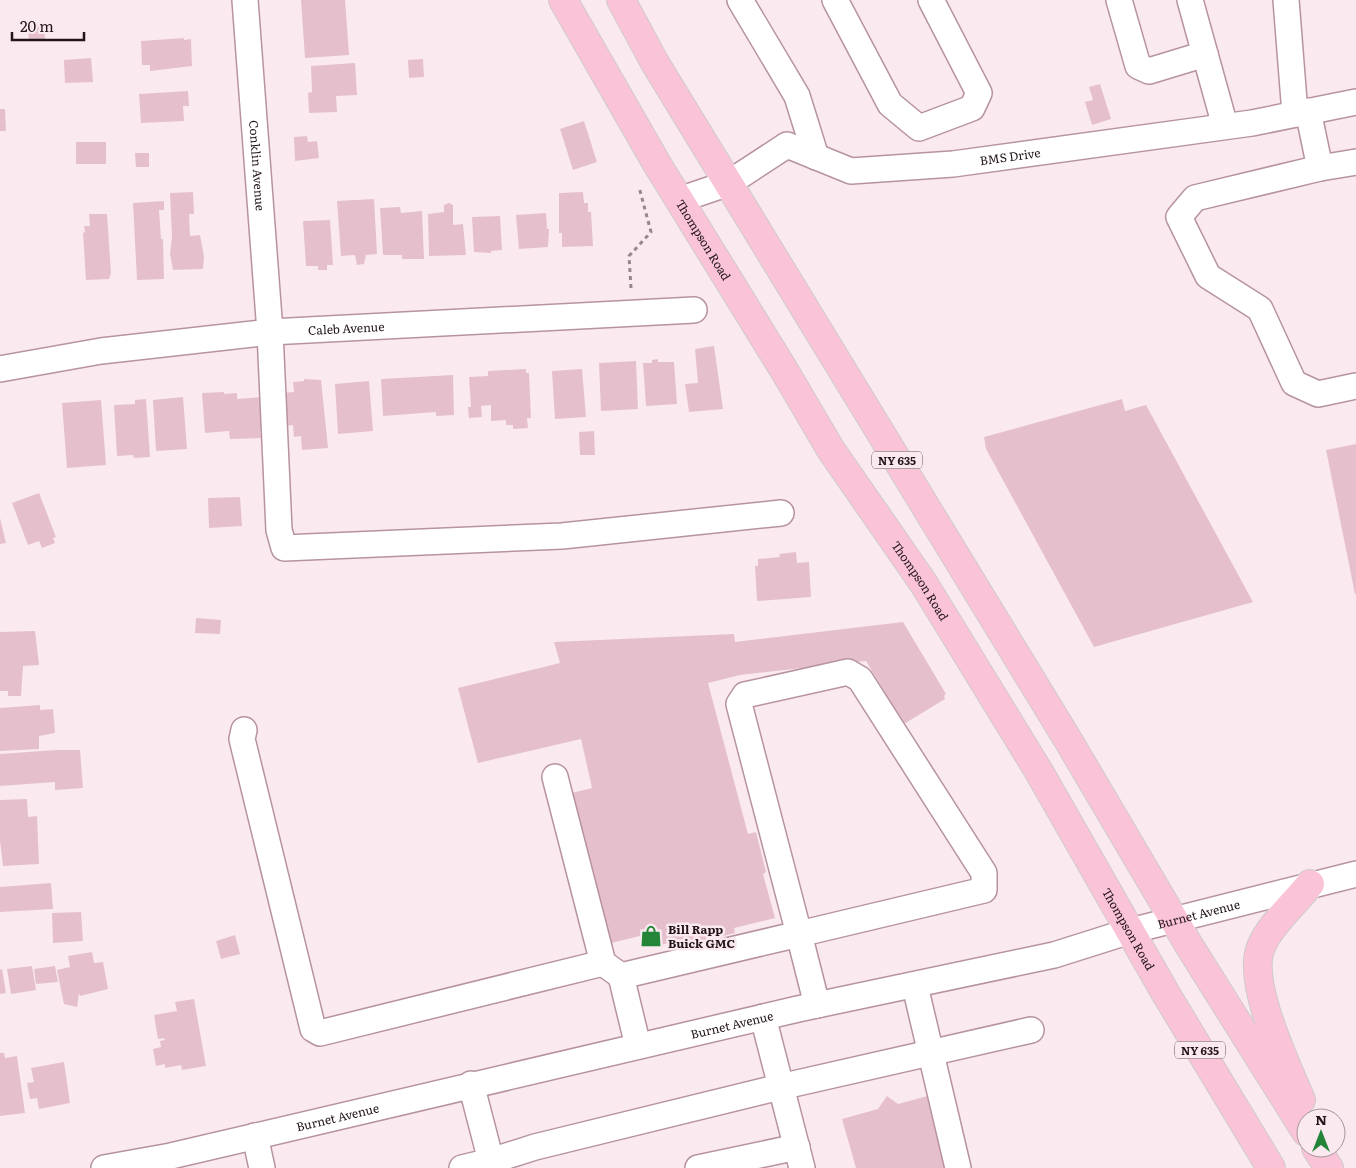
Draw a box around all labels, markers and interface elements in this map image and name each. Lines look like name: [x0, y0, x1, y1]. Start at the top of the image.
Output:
scale bar: [12, 10, 85, 42]
text: 20 m: [20, 14, 54, 37]
street label: Conklin Avenue: [245, 119, 270, 212]
street label: BMS Drive: [978, 143, 1041, 169]
street label: Thompson Road: [672, 196, 736, 284]
street label: Caleb Avenue: [308, 317, 385, 339]
road number: NY 635: [872, 452, 922, 468]
street label: Thompson Road: [887, 537, 954, 624]
street label: Thompson Road: [1098, 884, 1160, 974]
street label: Burnet Avenue: [1155, 895, 1242, 933]
place label: Bill Rapp Buick GMC: [668, 920, 735, 952]
shop icon: Bill Rapp Buick GMC: [638, 923, 664, 949]
street label: Burnet Avenue: [688, 1006, 775, 1043]
road number: NY 635: [1175, 1042, 1225, 1058]
street label: Burnet Avenue: [294, 1099, 381, 1135]
north arrow: [1296, 1108, 1346, 1158]
text: N: [1315, 1109, 1327, 1129]

